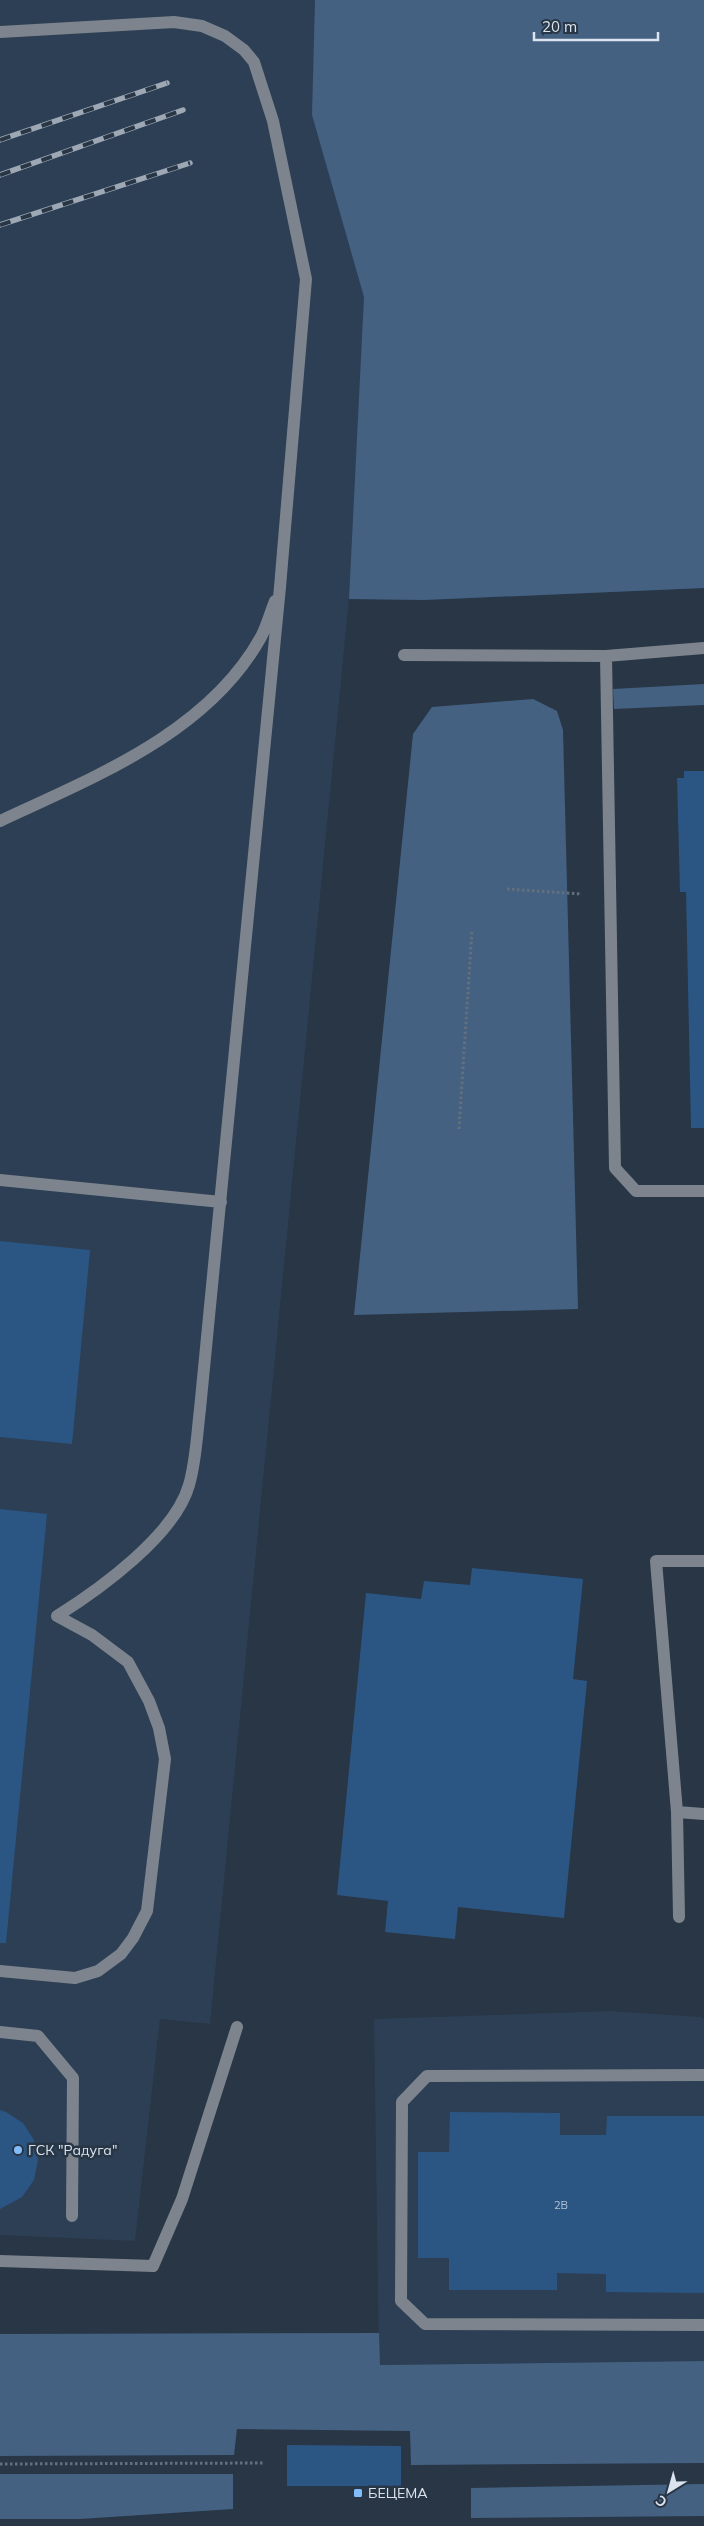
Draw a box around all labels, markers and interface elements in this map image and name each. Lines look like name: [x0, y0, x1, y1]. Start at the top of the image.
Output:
scale bar: [534, 10, 658, 42]
text: 20 m: [542, 17, 577, 36]
place label: ГСК "Радуга": [28, 2141, 117, 2159]
marker: ГСК "Радуга": [12, 2144, 24, 2156]
house number: 2В: [554, 2198, 568, 2212]
north arrow: [644, 2466, 694, 2516]
place label: БЕЦЕМА: [368, 2484, 428, 2502]
marker: БЕЦЕМА: [352, 2487, 364, 2499]
text: С: [652, 2491, 670, 2511]

